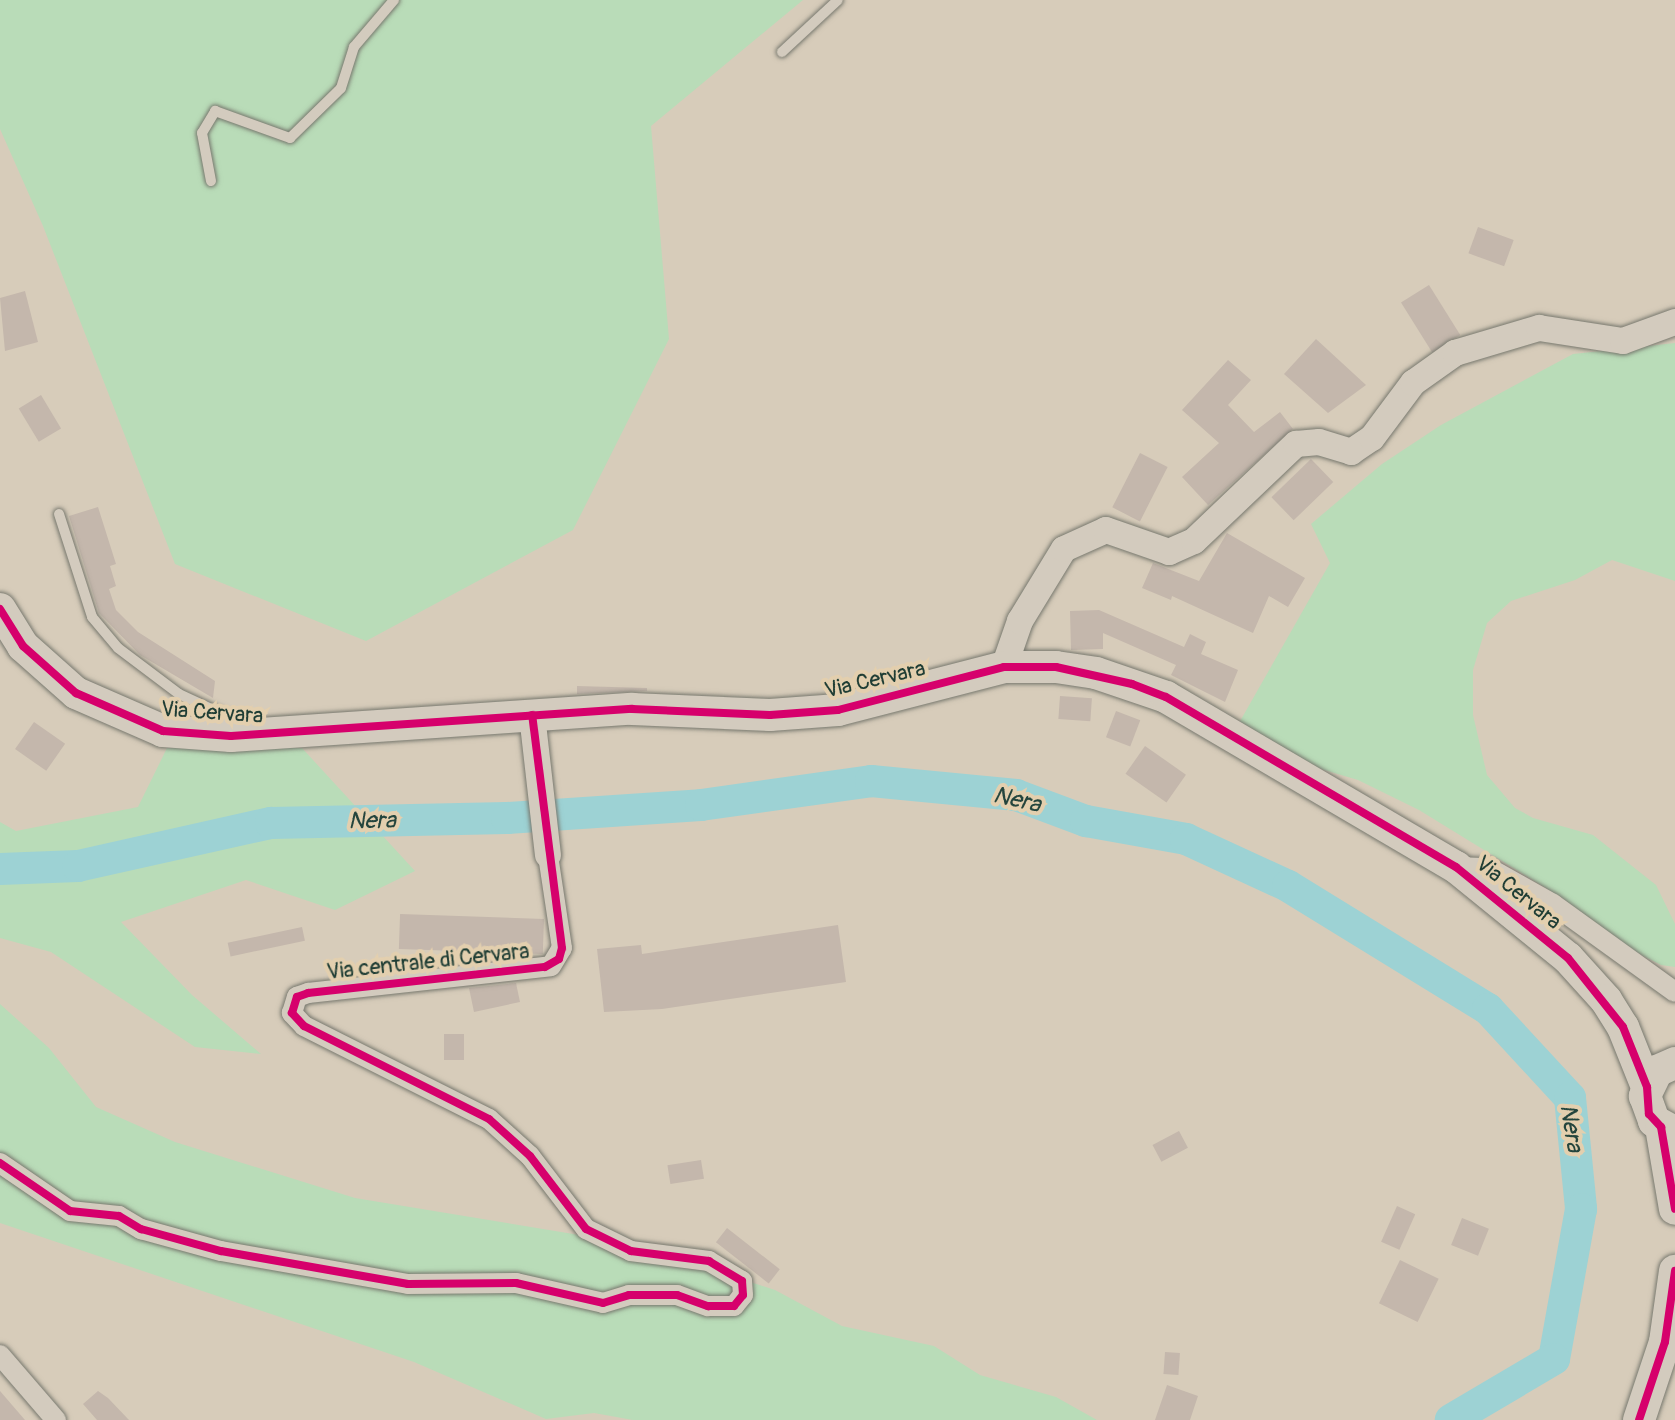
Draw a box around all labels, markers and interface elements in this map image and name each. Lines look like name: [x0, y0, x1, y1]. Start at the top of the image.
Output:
street label: Via Cervara: [822, 656, 928, 704]
street label: Via Cervara: [160, 696, 264, 730]
water label: Nera: [990, 781, 1044, 819]
water label: Nera: [348, 806, 396, 836]
street label: Via Cervara: [1470, 850, 1566, 936]
street label: Via centrale di Cervara: [325, 938, 531, 986]
water label: Nera: [1553, 1102, 1589, 1154]

